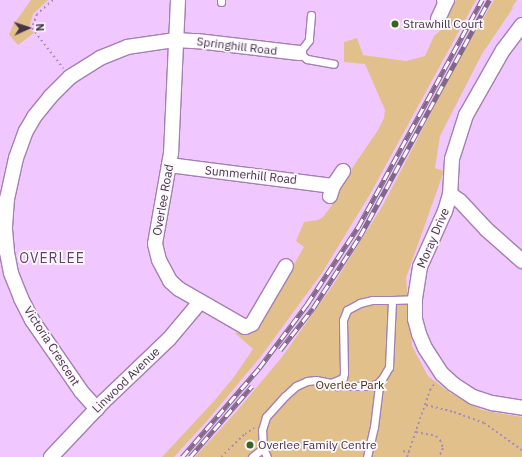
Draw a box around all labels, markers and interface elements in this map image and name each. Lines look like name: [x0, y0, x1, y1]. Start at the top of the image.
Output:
north arrow: [8, 8, 48, 48]
place label: Strawhill Court: [403, 17, 483, 31]
marker: Strawhill Court: [390, 19, 400, 29]
text: N: [33, 23, 47, 32]
street label: Springhill Road: [196, 34, 278, 58]
street label: Overlee Road: [150, 163, 176, 237]
street label: Summerhill Road: [204, 163, 298, 187]
street label: Moray Drive: [414, 206, 452, 270]
district label: OVERLEE: [19, 250, 85, 266]
street label: Victoria Crescent: [21, 304, 83, 388]
street label: Linwood Avenue: [89, 344, 163, 416]
park label: Overlee Park: [316, 378, 384, 392]
place label: Overlee Family Centre: [258, 438, 377, 452]
marker: Overlee Family Centre: [245, 440, 255, 450]

